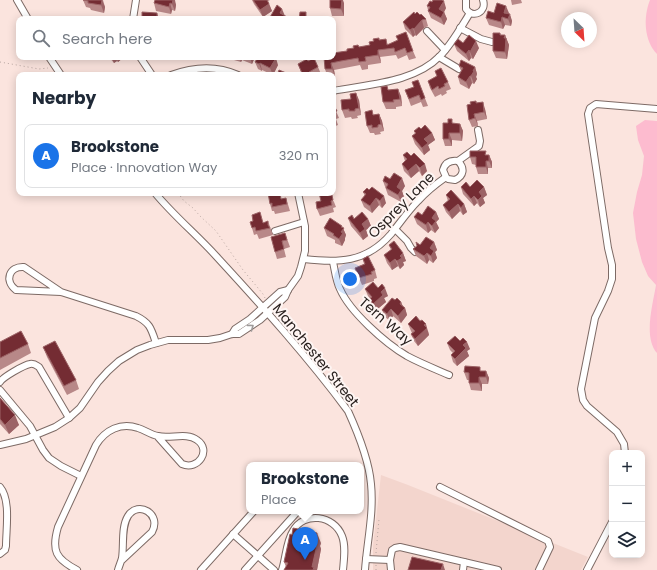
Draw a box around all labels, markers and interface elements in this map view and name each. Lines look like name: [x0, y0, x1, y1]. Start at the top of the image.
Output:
north arrow: [561, 12, 597, 48]
search box: [16, 16, 336, 60]
icon: search: [30, 27, 52, 49]
text: Search here: [62, 28, 152, 49]
text: Nearby: [32, 86, 96, 110]
text: Brookstone: [71, 136, 159, 157]
text: A: [41, 146, 51, 165]
text: 320 m: [279, 146, 319, 165]
text: Place · Innovation Way: [71, 158, 217, 177]
street label: Osprey Lane: [363, 167, 439, 243]
your location: [340, 269, 360, 289]
street label: Tern Way: [355, 292, 417, 350]
street label: Manchester Street: [268, 299, 364, 411]
one-way arrow: [247, 325, 254, 332]
map controls: [609, 450, 645, 558]
button: +: [609, 450, 645, 486]
popup: [246, 462, 364, 514]
text: Brookstone: [261, 468, 349, 489]
button: −: [609, 486, 645, 522]
text: Place: [261, 490, 296, 509]
button: layers: [609, 522, 645, 558]
pin: A: [292, 527, 318, 560]

